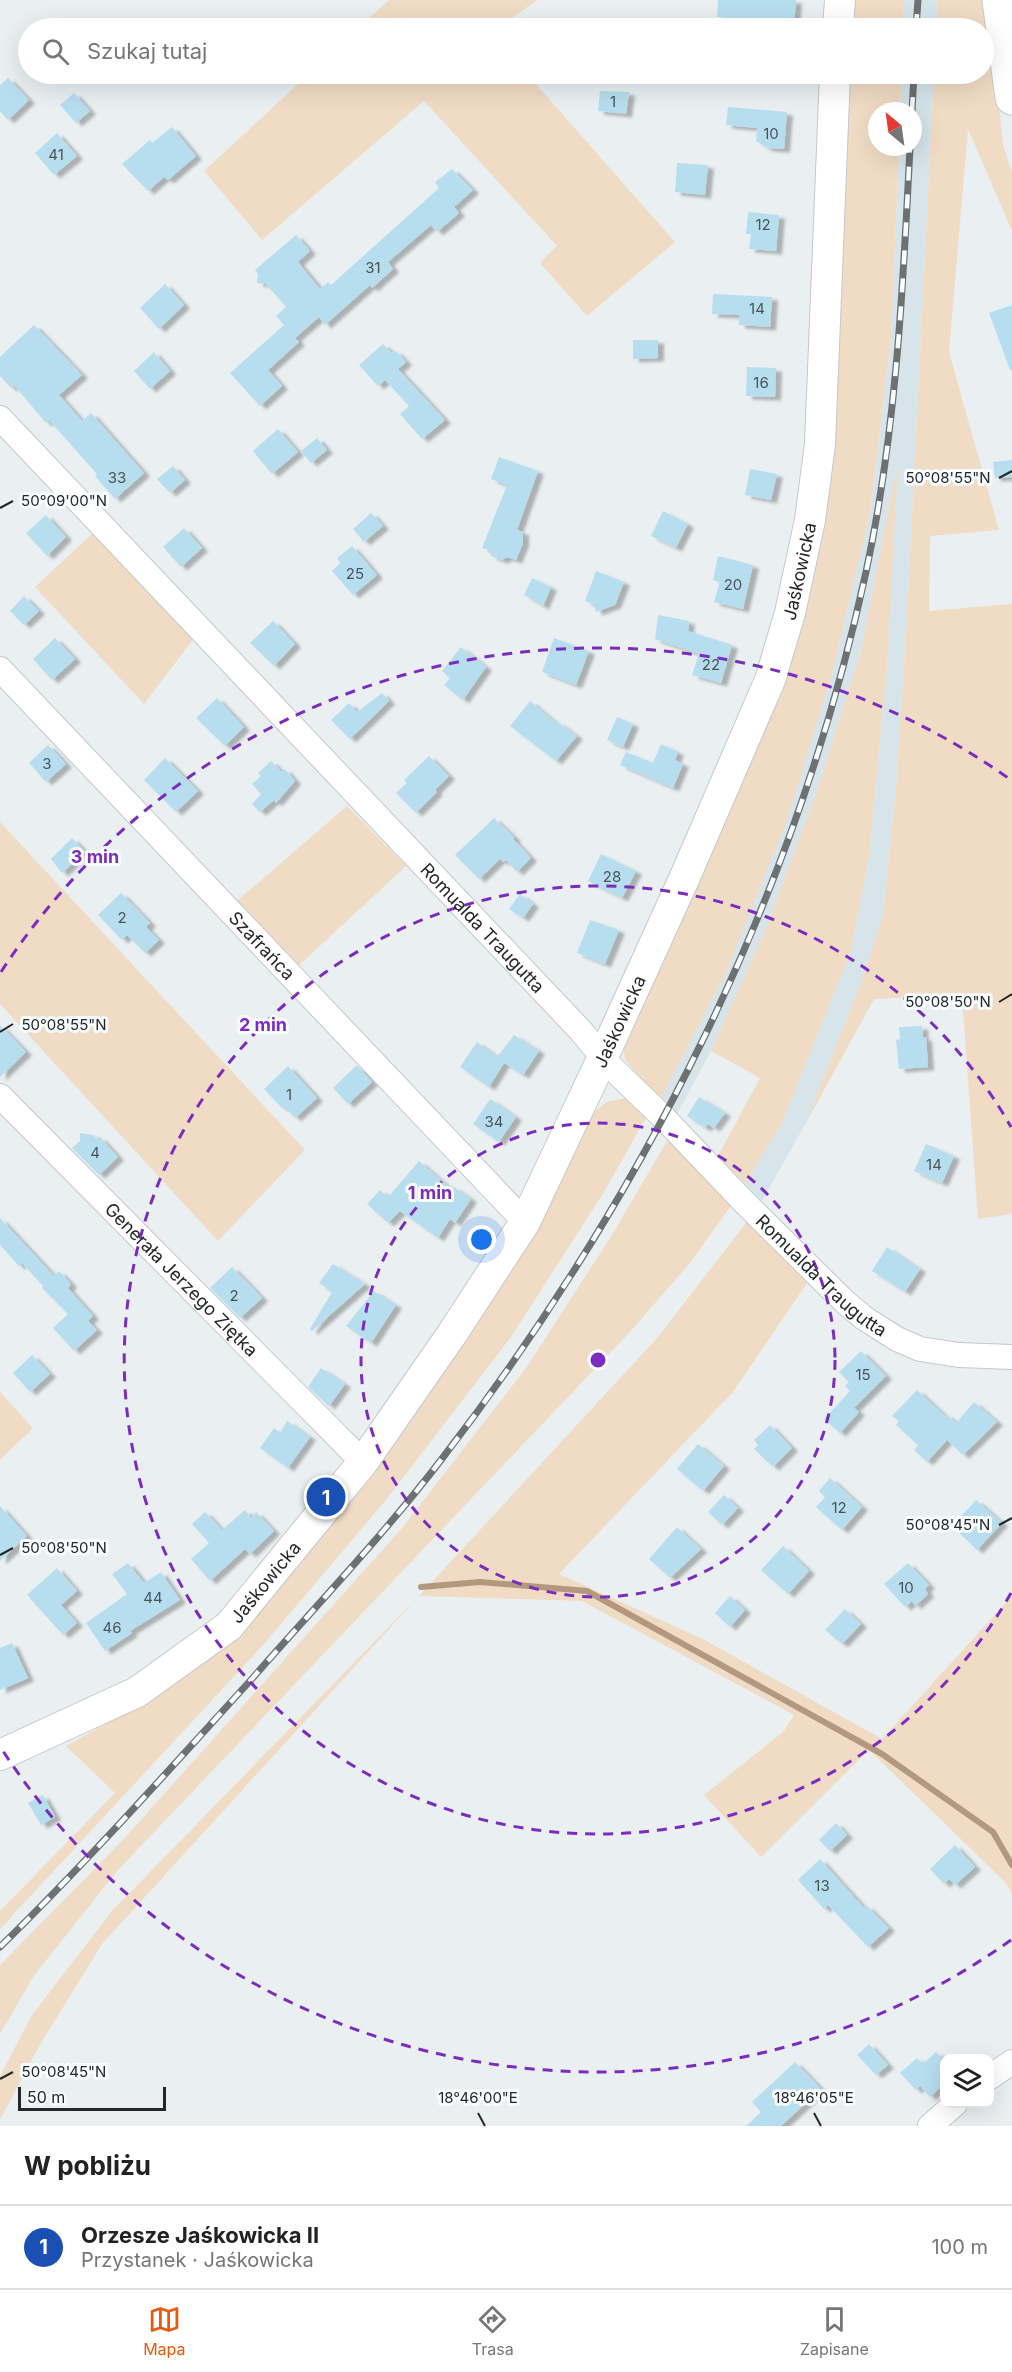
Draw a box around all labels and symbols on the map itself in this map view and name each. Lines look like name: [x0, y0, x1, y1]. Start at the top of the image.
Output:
house number: 1: [610, 92, 616, 111]
north arrow: [868, 102, 922, 156]
house number: 10: [763, 124, 779, 143]
house number: 41: [48, 145, 64, 164]
house number: 12: [755, 215, 771, 234]
house number: 31: [365, 258, 381, 277]
house number: 14: [749, 299, 765, 318]
house number: 16: [753, 373, 769, 392]
house number: 33: [108, 468, 126, 487]
text: 50°08'55"N: [905, 468, 991, 487]
text: 50°09'00"N: [21, 491, 107, 510]
street label: Jaśkowicka: [778, 520, 820, 623]
house number: 25: [346, 564, 364, 583]
house number: 20: [724, 575, 742, 594]
house number: 22: [702, 655, 720, 674]
house number: 3: [42, 754, 52, 773]
text: 3 min: [71, 846, 119, 867]
street label: Romualda Traugutta: [417, 858, 549, 997]
house number: 28: [603, 867, 621, 886]
street label: Szafrańca: [225, 907, 300, 984]
house number: 2: [117, 908, 127, 927]
street label: Jaśkowicka: [589, 972, 649, 1071]
text: 50°08'50"N: [905, 992, 991, 1011]
text: 2 min: [239, 1014, 287, 1035]
text: 50°08'55"N: [21, 1015, 107, 1034]
house number: 1: [286, 1085, 292, 1104]
house number: 34: [485, 1112, 503, 1131]
house number: 4: [90, 1143, 100, 1162]
house number: 14: [926, 1155, 942, 1174]
text: 1 min: [408, 1182, 452, 1203]
street label: Generała Jerzego Ziętka: [101, 1198, 262, 1361]
street label: Romualda Traugutta: [752, 1210, 891, 1340]
your location: [467, 1225, 496, 1254]
house number: 2: [229, 1286, 239, 1305]
centre of rings: [588, 1350, 608, 1370]
house number: 15: [855, 1365, 871, 1384]
pin: 1: [306, 1474, 346, 1520]
house number: 12: [831, 1498, 847, 1517]
text: 50°08'45"N: [906, 1515, 990, 1534]
street label: Jaśkowicka: [226, 1537, 305, 1627]
text: 50°08'50"N: [21, 1538, 107, 1557]
house number: 10: [898, 1578, 914, 1597]
house number: 44: [143, 1588, 163, 1607]
house number: 46: [103, 1618, 122, 1637]
house number: 13: [814, 1876, 830, 1895]
text: 50°08'45"N: [22, 2062, 106, 2081]
scale bar: [18, 2084, 166, 2112]
text: 18°46'00"E: [438, 2088, 518, 2107]
text: 18°46'05"E: [774, 2088, 854, 2107]

